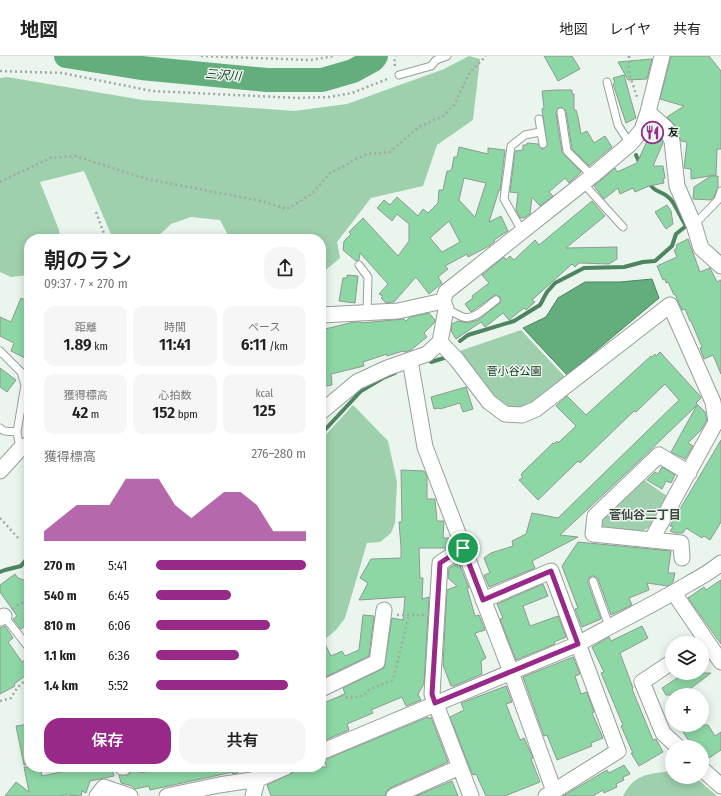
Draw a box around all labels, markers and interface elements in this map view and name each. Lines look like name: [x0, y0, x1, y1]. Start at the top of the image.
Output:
text: 地図: [20, 18, 58, 41]
text: 地図: [559, 21, 587, 38]
text: レイヤ: [609, 21, 651, 38]
text: 共有: [673, 21, 701, 38]
water label: 三沢川: [204, 66, 244, 84]
restaurant icon: 友: [640, 119, 666, 145]
place label: 友: [668, 126, 679, 139]
text: 朝のラン: [44, 247, 132, 274]
button: share: [264, 247, 306, 289]
text: 09:37 · 7 × 270 m: [44, 276, 128, 291]
text: 距離: [75, 321, 97, 334]
text: 時間: [164, 321, 186, 334]
text: ペース: [248, 321, 281, 334]
text: 1.89: [63, 334, 92, 355]
text: 11:41: [159, 334, 191, 355]
text: 6:11: [241, 334, 267, 355]
text: km: [92, 340, 108, 353]
text: /km: [267, 340, 288, 353]
park label: 菅小谷公園: [487, 365, 542, 378]
text: kcal: [255, 387, 273, 400]
text: 獲得標高: [64, 389, 108, 402]
text: 心拍数: [158, 389, 191, 402]
text: 125: [253, 400, 276, 421]
text: 42: [72, 402, 88, 423]
text: 152: [152, 402, 175, 423]
text: m: [88, 408, 99, 421]
text: bpm: [175, 408, 198, 421]
text: 276–280 m: [252, 446, 306, 461]
text: 獲得標高: [44, 449, 96, 464]
district label: 菅仙谷二丁目: [609, 508, 681, 522]
pin: [446, 531, 480, 565]
icon: arrive: [452, 537, 474, 559]
text: 270 m: [44, 558, 75, 573]
text: 5:41: [108, 558, 127, 573]
text: 540 m: [44, 588, 77, 603]
text: 6:45: [108, 588, 129, 603]
text: 810 m: [44, 618, 76, 633]
text: 6:06: [108, 618, 130, 633]
map controls: [665, 636, 709, 784]
button: layers: [665, 636, 709, 680]
text: 1.1 km: [44, 648, 76, 663]
text: 6:36: [108, 648, 130, 663]
text: 1.4 km: [44, 678, 78, 693]
text: 5:52: [108, 678, 128, 693]
button: +: [665, 688, 709, 732]
button: 保存: [44, 718, 171, 764]
button: 共有: [179, 718, 306, 764]
button: −: [665, 740, 709, 784]

